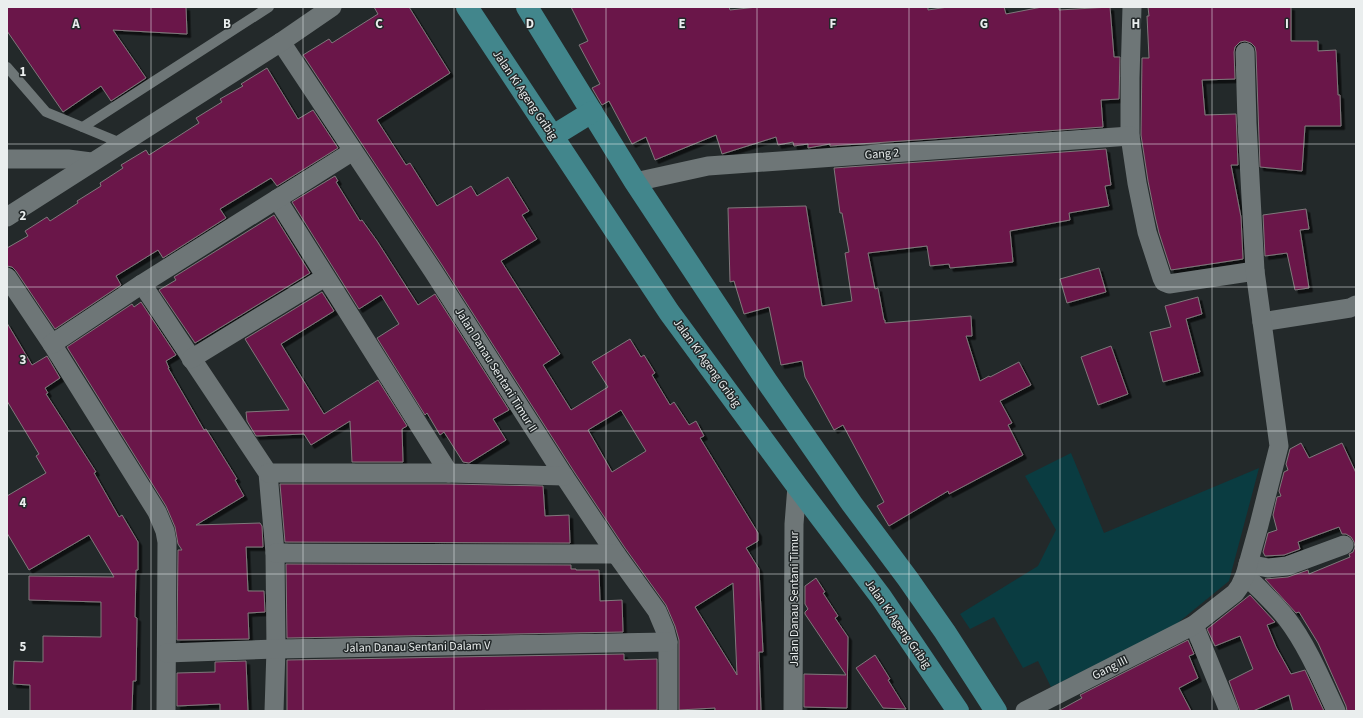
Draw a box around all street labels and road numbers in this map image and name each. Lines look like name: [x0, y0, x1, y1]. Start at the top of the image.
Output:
street label: Jalan Ki Ageng Gribig: [488, 46, 562, 144]
street label: Gang 2: [864, 144, 900, 164]
street label: Jalan Danau Sentani Timur II: [451, 304, 541, 436]
street label: Jalan Ki Ageng Gribig: [669, 315, 745, 411]
street label: Jalan Danau Sentani Timur: [786, 530, 803, 667]
street label: Jalan Ki Ageng Gribig: [861, 576, 935, 672]
street label: Jalan Danau Sentani Dalam V: [344, 637, 491, 657]
street label: Gang III: [1089, 652, 1131, 684]

